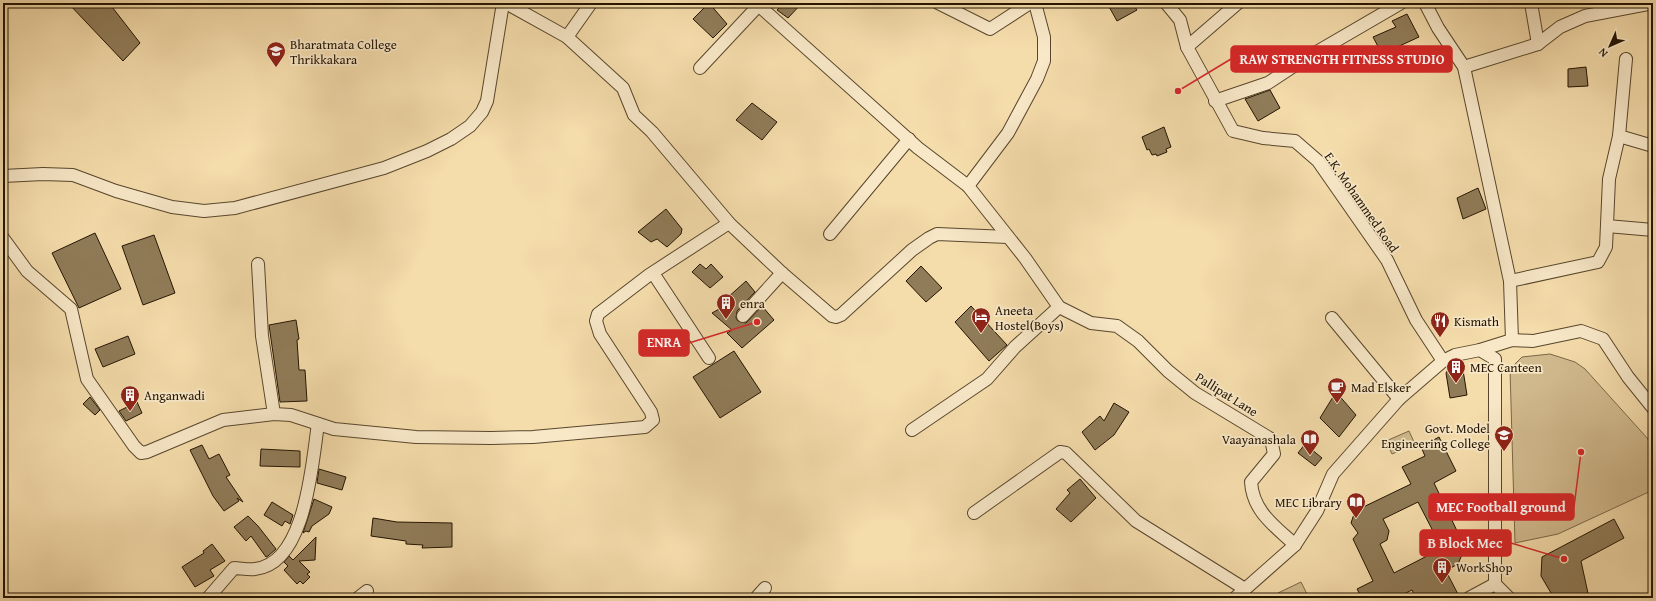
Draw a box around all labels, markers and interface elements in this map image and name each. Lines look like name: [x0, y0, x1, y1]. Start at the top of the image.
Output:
north arrow: [1590, 26, 1630, 66]
place label: Bharatmata College Thrikkakara: [290, 35, 397, 69]
school or university icon: Bharatmata College Thrikkakara: [265, 40, 287, 68]
text: N: [1594, 44, 1611, 61]
callout: RAW STRENGTH FITNESS STUDIO: [1231, 46, 1452, 72]
text: RAW STRENGTH FITNESS STUDIO: [1240, 49, 1445, 69]
street label: E.K. Mohammed Road: [1320, 148, 1403, 256]
building icon: enra: [715, 292, 737, 320]
place label: enra: [740, 294, 766, 313]
place label: Aneeta Hostel(Boys): [995, 301, 1064, 335]
hotel icon: Aneeta Hostel(Boys): [970, 306, 992, 334]
restaurant icon: Kismath: [1429, 310, 1451, 338]
place label: Kismath: [1454, 312, 1500, 331]
callout: ENRA: [639, 330, 689, 356]
text: ENRA: [647, 332, 681, 352]
building icon: MEC Canteen: [1445, 356, 1467, 384]
place label: MEC Canteen: [1470, 358, 1542, 377]
street label: Pallipat Lane: [1192, 368, 1262, 421]
cafe icon: Mad Elsker: [1326, 376, 1348, 404]
place label: Mad Elsker: [1351, 378, 1411, 397]
building icon: Anganwadi: [119, 384, 141, 412]
place label: Anganwadi: [144, 386, 205, 405]
place label: Govt. Model Engineering College: [1381, 419, 1490, 453]
school or university icon: Govt. Model Engineering College: [1493, 424, 1515, 452]
library icon: Vaayanashala: [1299, 428, 1321, 456]
place label: Vaayanashala: [1222, 430, 1297, 449]
library icon: MEC Library: [1345, 491, 1367, 519]
place label: MEC Library: [1275, 493, 1343, 512]
callout: MEC Football ground: [1429, 494, 1574, 520]
text: MEC Football ground: [1436, 497, 1566, 517]
callout: B Block Mec: [1420, 530, 1511, 556]
text: B Block Mec: [1428, 533, 1503, 553]
building icon: WorkShop: [1431, 556, 1453, 584]
place label: WorkShop: [1456, 558, 1512, 577]

